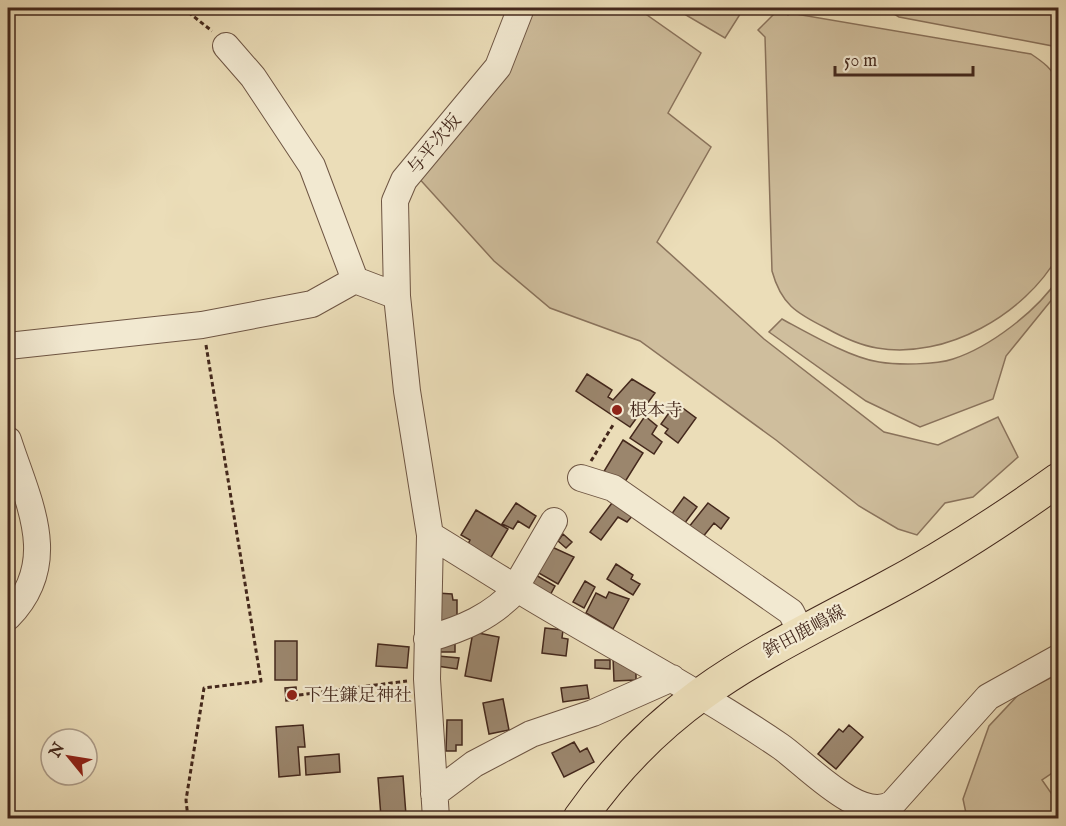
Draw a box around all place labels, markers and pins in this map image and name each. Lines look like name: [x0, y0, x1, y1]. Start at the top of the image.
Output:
place label: 根本寺: [629, 400, 683, 423]
marker: 根本寺: [610, 403, 624, 417]
place label: 下生鎌足神社: [304, 685, 412, 708]
marker: 下生鎌足神社: [285, 688, 299, 702]

